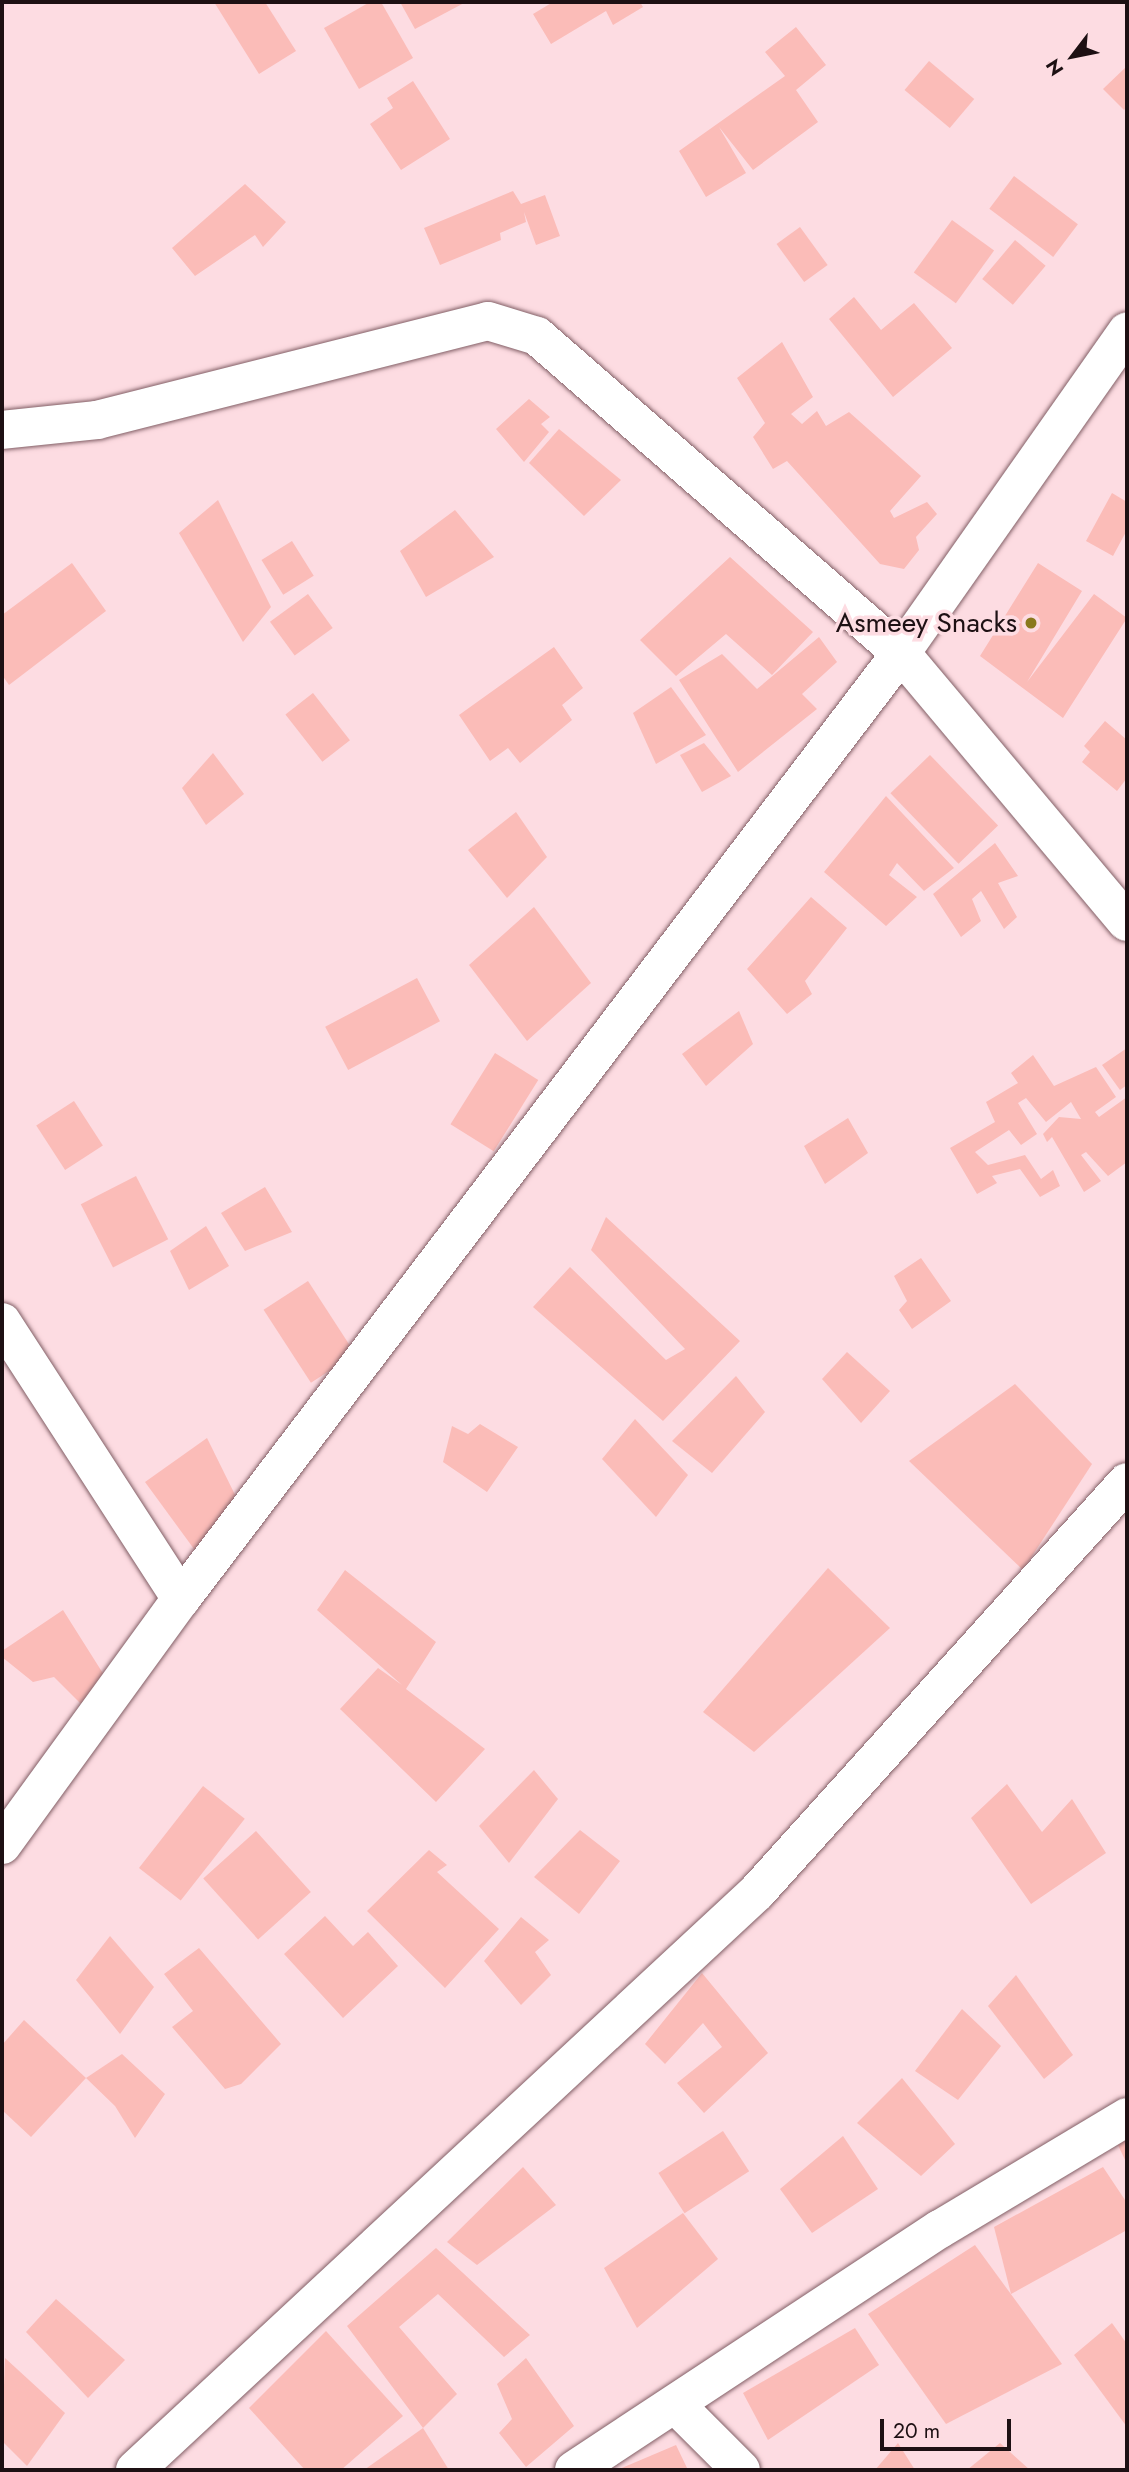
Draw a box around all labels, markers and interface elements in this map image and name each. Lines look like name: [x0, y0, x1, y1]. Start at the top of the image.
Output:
north arrow: [1038, 21, 1108, 91]
text: N: [1039, 54, 1070, 81]
place label: Asmeey Snacks: [836, 606, 1017, 640]
marker: Asmeey Snacks: [1023, 615, 1039, 631]
scale bar: [884, 2406, 1015, 2450]
text: 20 m: [893, 2416, 940, 2446]

